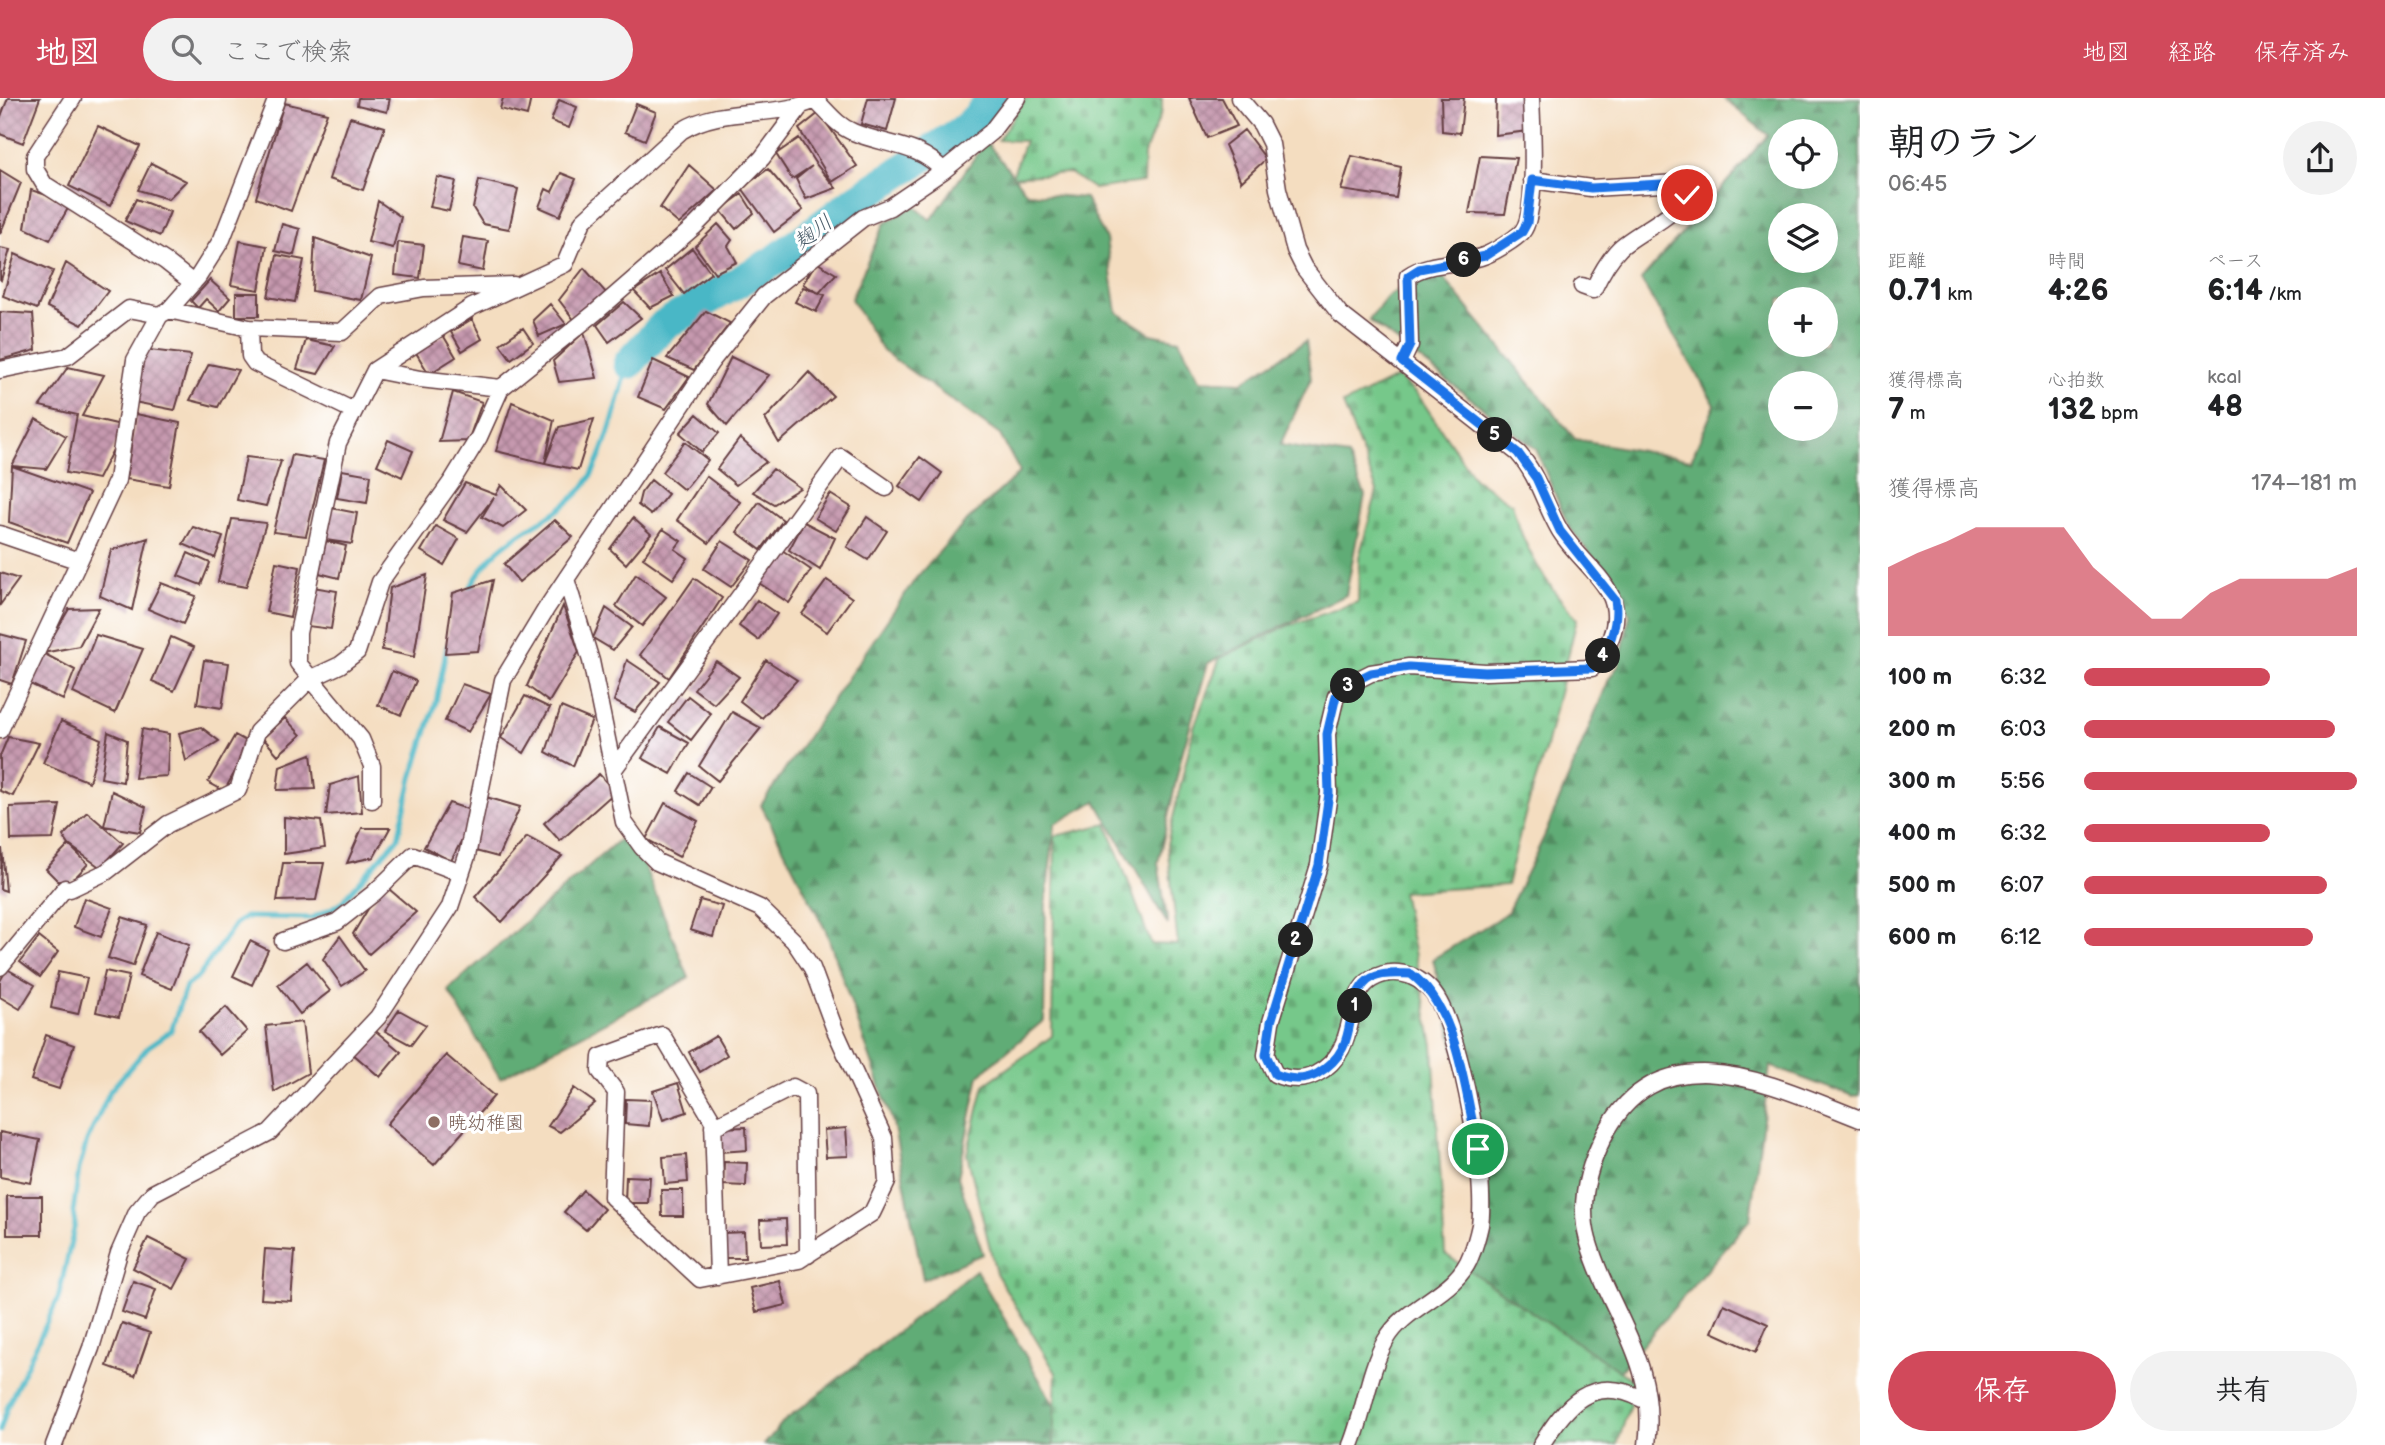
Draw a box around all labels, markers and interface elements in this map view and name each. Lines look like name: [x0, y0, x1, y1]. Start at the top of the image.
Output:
search box: [143, 18, 633, 81]
icon: search: [167, 30, 205, 68]
text: 地図: [35, 33, 101, 73]
text: ここで検索: [223, 37, 353, 68]
text: 地図: [2082, 38, 2130, 67]
text: 経路: [2168, 38, 2216, 67]
text: 保存済み: [2254, 38, 2350, 67]
map controls: [1768, 119, 1838, 441]
button: locate: [1768, 119, 1838, 189]
text: 朝のラン: [1888, 121, 2040, 166]
button: share: [2283, 121, 2357, 195]
pin: [1657, 165, 1717, 225]
text: 06:45: [1888, 170, 1947, 198]
icon: check: [1668, 176, 1706, 214]
button: layers: [1768, 203, 1838, 273]
water label: 麹川: [789, 210, 838, 255]
pin: 6: [1446, 242, 1482, 278]
text: 6: [1458, 248, 1469, 271]
text: 距離: [1888, 250, 1926, 273]
text: 時間: [2048, 250, 2086, 273]
text: ペース: [2207, 250, 2263, 273]
text: 0.71: [1888, 273, 1942, 309]
text: 4:26: [2048, 273, 2109, 309]
text: 6:14: [2207, 273, 2263, 309]
text: km: [1942, 283, 1973, 306]
text: /km: [2263, 283, 2302, 306]
button: +: [1768, 287, 1838, 357]
text: kcal: [2207, 366, 2241, 389]
text: 獲得標高: [1888, 369, 1964, 392]
text: 心拍数: [2048, 369, 2105, 392]
button: −: [1768, 371, 1838, 441]
text: 48: [2207, 389, 2243, 425]
text: 7: [1888, 392, 1905, 428]
text: 132: [2048, 392, 2096, 428]
text: m: [1905, 402, 1925, 425]
text: bpm: [2096, 402, 2138, 425]
pin: 5: [1478, 418, 1512, 452]
text: 5: [1489, 423, 1500, 446]
text: 174–181 m: [2251, 469, 2357, 497]
text: 獲得標高: [1888, 475, 1980, 503]
pin: 4: [1586, 638, 1620, 674]
text: 4: [1597, 644, 1608, 667]
text: 100 m: [1888, 663, 1952, 691]
text: 6:32: [2000, 663, 2046, 691]
pin: 3: [1330, 668, 1366, 704]
text: 3: [1342, 674, 1353, 697]
text: 200 m: [1888, 715, 1956, 743]
text: 6:03: [2000, 715, 2046, 743]
text: 300 m: [1888, 767, 1956, 795]
text: 5:56: [2000, 767, 2045, 795]
text: 400 m: [1888, 819, 1956, 847]
text: 6:32: [2000, 819, 2046, 847]
text: 500 m: [1888, 871, 1956, 899]
text: 6:07: [2000, 871, 2044, 899]
pin: 2: [1278, 922, 1314, 958]
text: 600 m: [1888, 923, 1956, 951]
text: 6:12: [2000, 923, 2041, 951]
text: 2: [1290, 928, 1301, 951]
pin: 1: [1338, 988, 1372, 1024]
text: 1: [1351, 994, 1359, 1017]
place label: 暁幼稚園: [448, 1112, 524, 1135]
marker: 暁幼稚園: [426, 1114, 442, 1130]
pin: [1448, 1119, 1508, 1179]
icon: arrive: [1459, 1130, 1497, 1168]
button: 保存: [1888, 1351, 2116, 1431]
button: 共有: [2130, 1351, 2357, 1431]

